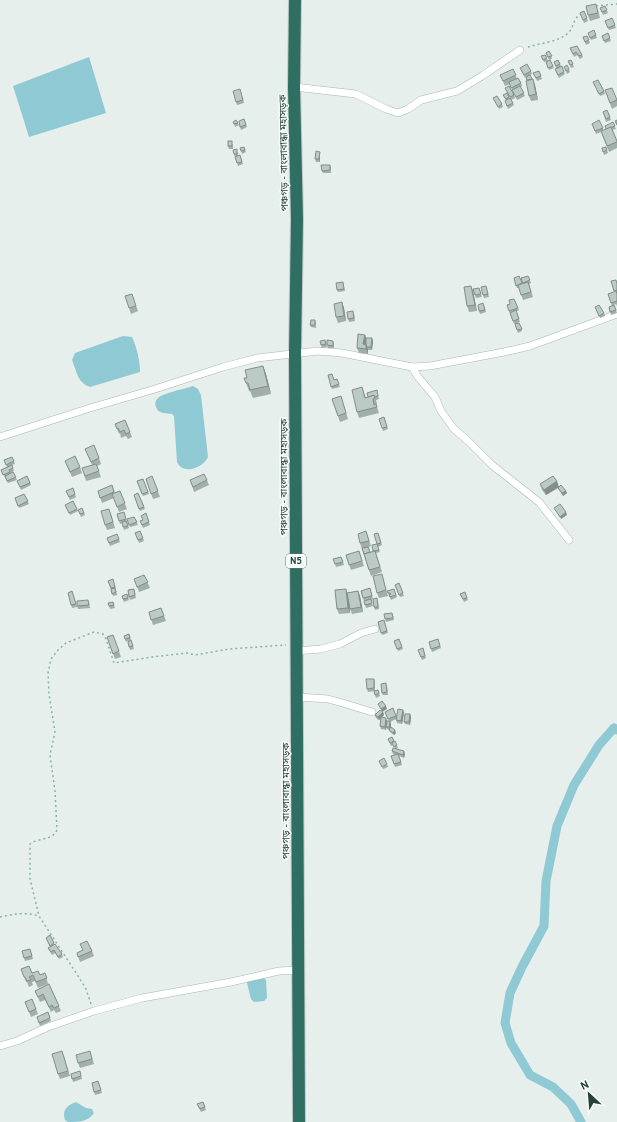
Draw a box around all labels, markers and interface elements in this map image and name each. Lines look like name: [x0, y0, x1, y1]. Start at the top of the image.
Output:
street label: পঞ্চগড় - বাংলাবান্ধা মহাসড়ক: [277, 94, 292, 211]
street label: পঞ্চগড় - বাংলাবান্ধা মহাসড়ক: [278, 418, 291, 535]
road number: N5: [286, 554, 306, 568]
street label: পঞ্চগড় - বাংলাবান্ধা মহাসড়ক: [280, 742, 293, 859]
north arrow: [569, 1074, 609, 1114]
text: N: [578, 1078, 592, 1094]

